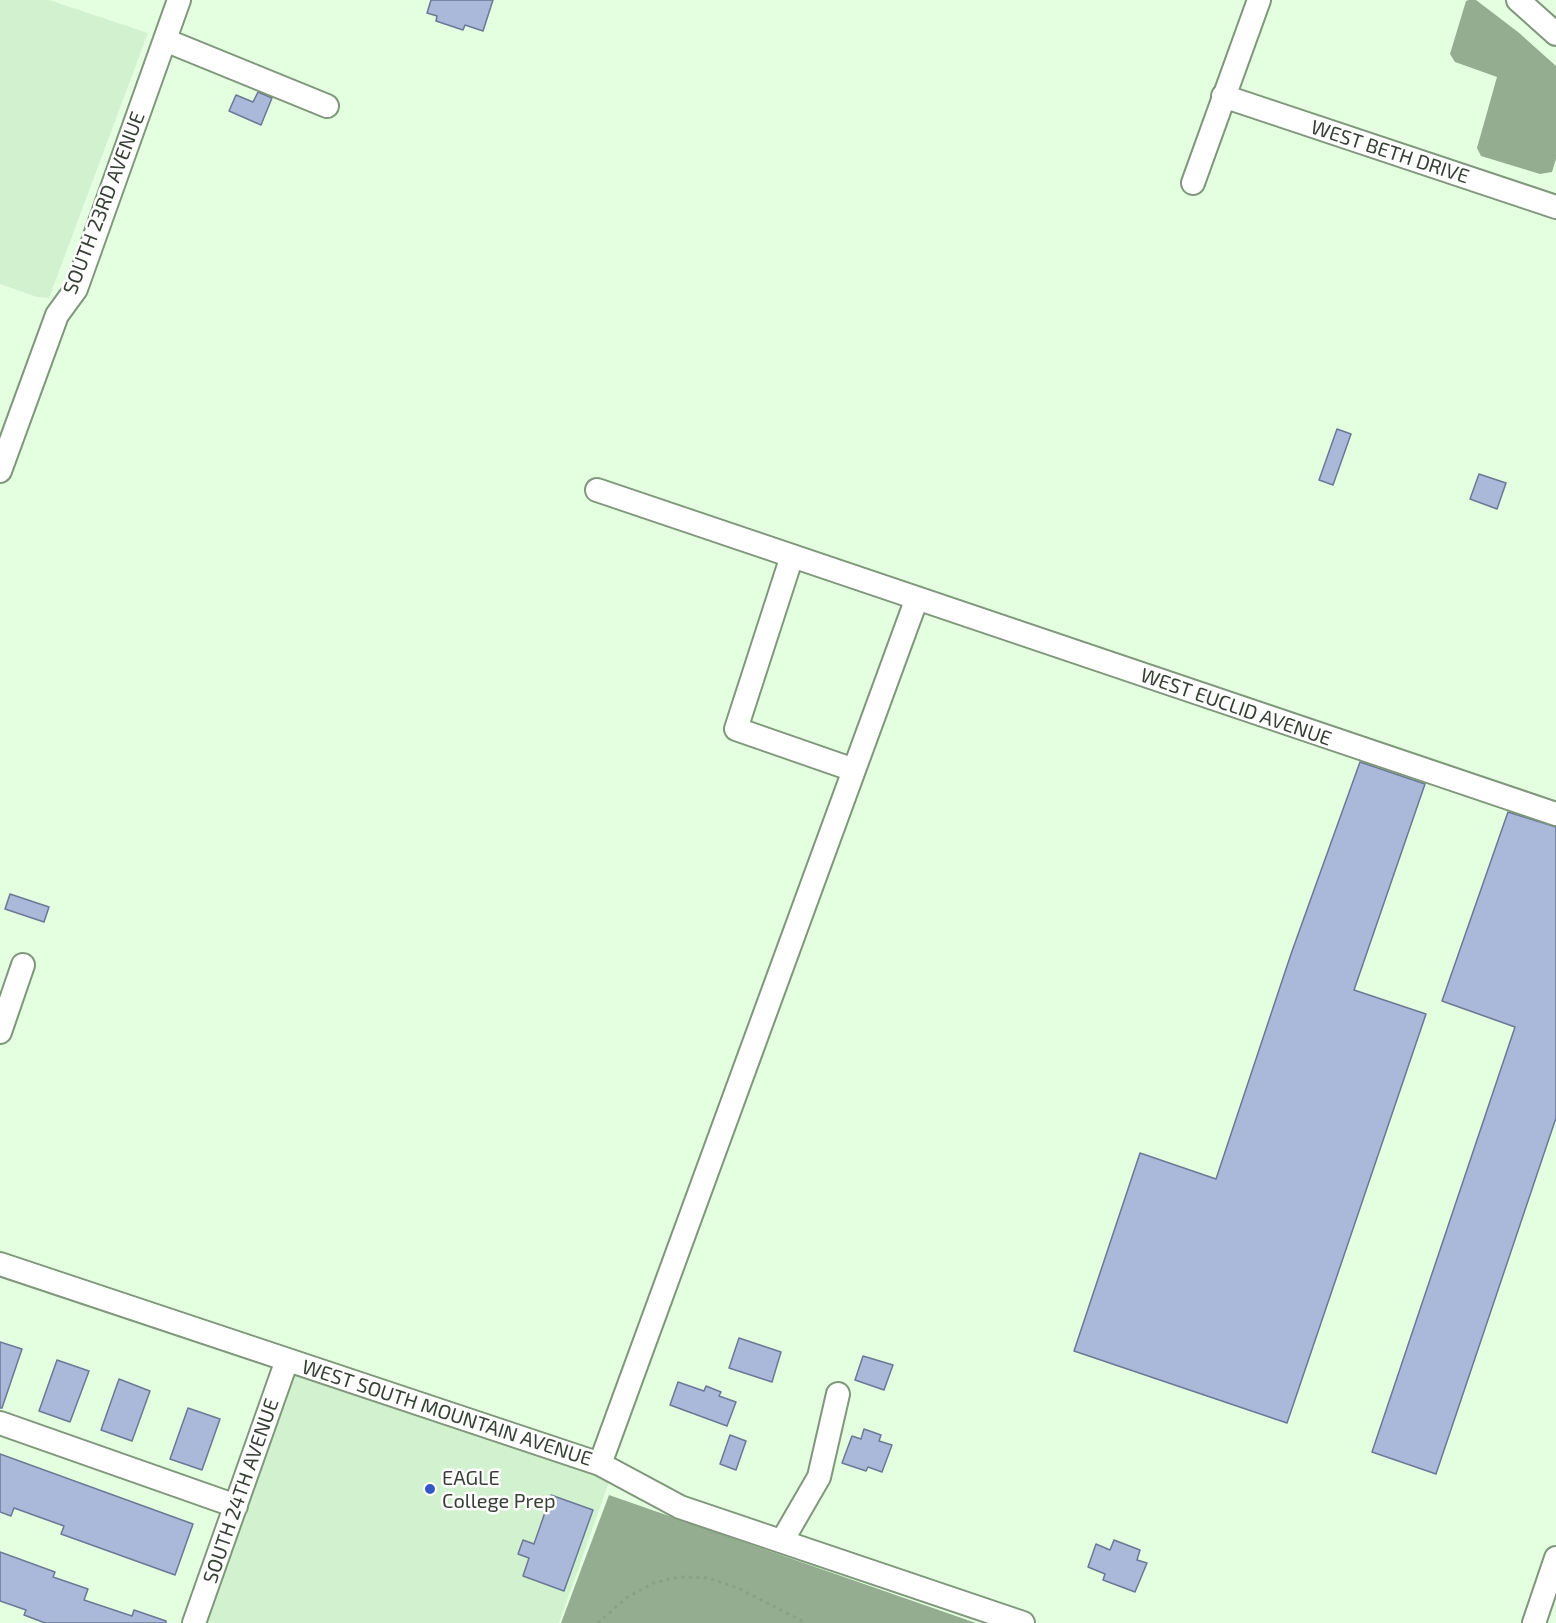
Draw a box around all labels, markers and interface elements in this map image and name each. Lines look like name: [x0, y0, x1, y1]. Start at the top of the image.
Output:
street label: SOUTH 23RD AVENUE: [58, 108, 150, 298]
street label: WEST BETH DRIVE: [1308, 115, 1472, 189]
street label: WEST EUCLID AVENUE: [1137, 663, 1335, 751]
street label: WEST SOUTH MOUNTAIN AVENUE: [299, 1355, 595, 1471]
street label: SOUTH 24TH AVENUE: [198, 1395, 284, 1587]
place label: EAGLE College Prep: [442, 1466, 556, 1513]
marker: EAGLE College Prep: [423, 1482, 437, 1496]

